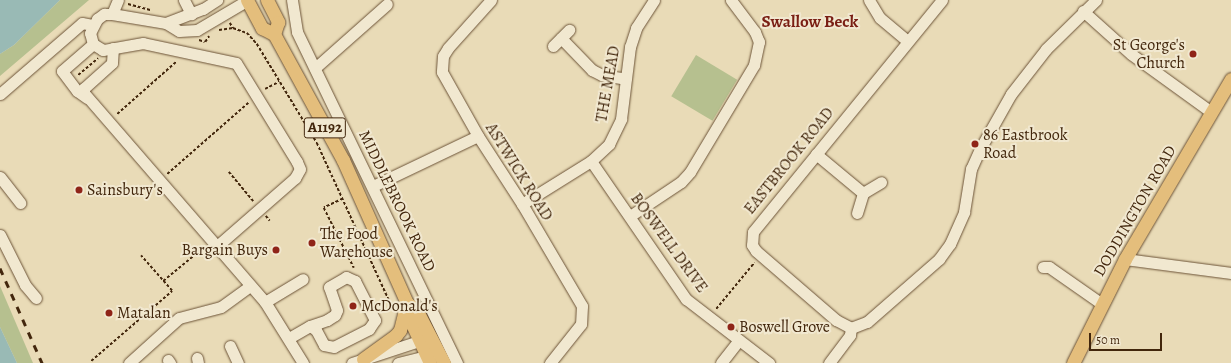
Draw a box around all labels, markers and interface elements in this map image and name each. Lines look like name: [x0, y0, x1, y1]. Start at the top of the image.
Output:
district label: Swallow Beck: [762, 12, 858, 32]
place label: St George's Church: [1113, 35, 1185, 73]
street label: THE MEAD: [592, 44, 624, 124]
marker: St George's Church: [1188, 49, 1198, 59]
street label: EASTBROOK ROAD: [740, 104, 838, 218]
road number: A1192: [303, 115, 347, 141]
street label: ASTWICK ROAD: [481, 120, 557, 224]
place label: 86 Eastbrook Road: [983, 125, 1068, 163]
street label: MIDDLEBROOK ROAD: [354, 127, 440, 275]
marker: 86 Eastbrook Road: [970, 139, 980, 149]
street label: DODDINGTON ROAD: [1090, 142, 1180, 280]
place label: Sainsbury's: [87, 180, 163, 200]
marker: Sainsbury's: [74, 185, 84, 195]
street label: BOSWELL DRIVE: [626, 189, 712, 297]
place label: The Food Warehouse: [320, 224, 393, 262]
marker: The Food Warehouse: [307, 238, 317, 248]
place label: Bargain Buys: [181, 240, 268, 260]
marker: Bargain Buys: [271, 245, 281, 255]
place label: McDonald's: [361, 296, 438, 316]
marker: McDonald's: [348, 301, 358, 311]
place label: Matalan: [117, 303, 171, 323]
marker: Matalan: [104, 308, 114, 318]
place label: Boswell Grove: [739, 317, 830, 337]
marker: Boswell Grove: [726, 322, 736, 332]
scale bar: [1091, 325, 1164, 351]
text: 50 m: [1096, 332, 1120, 348]

